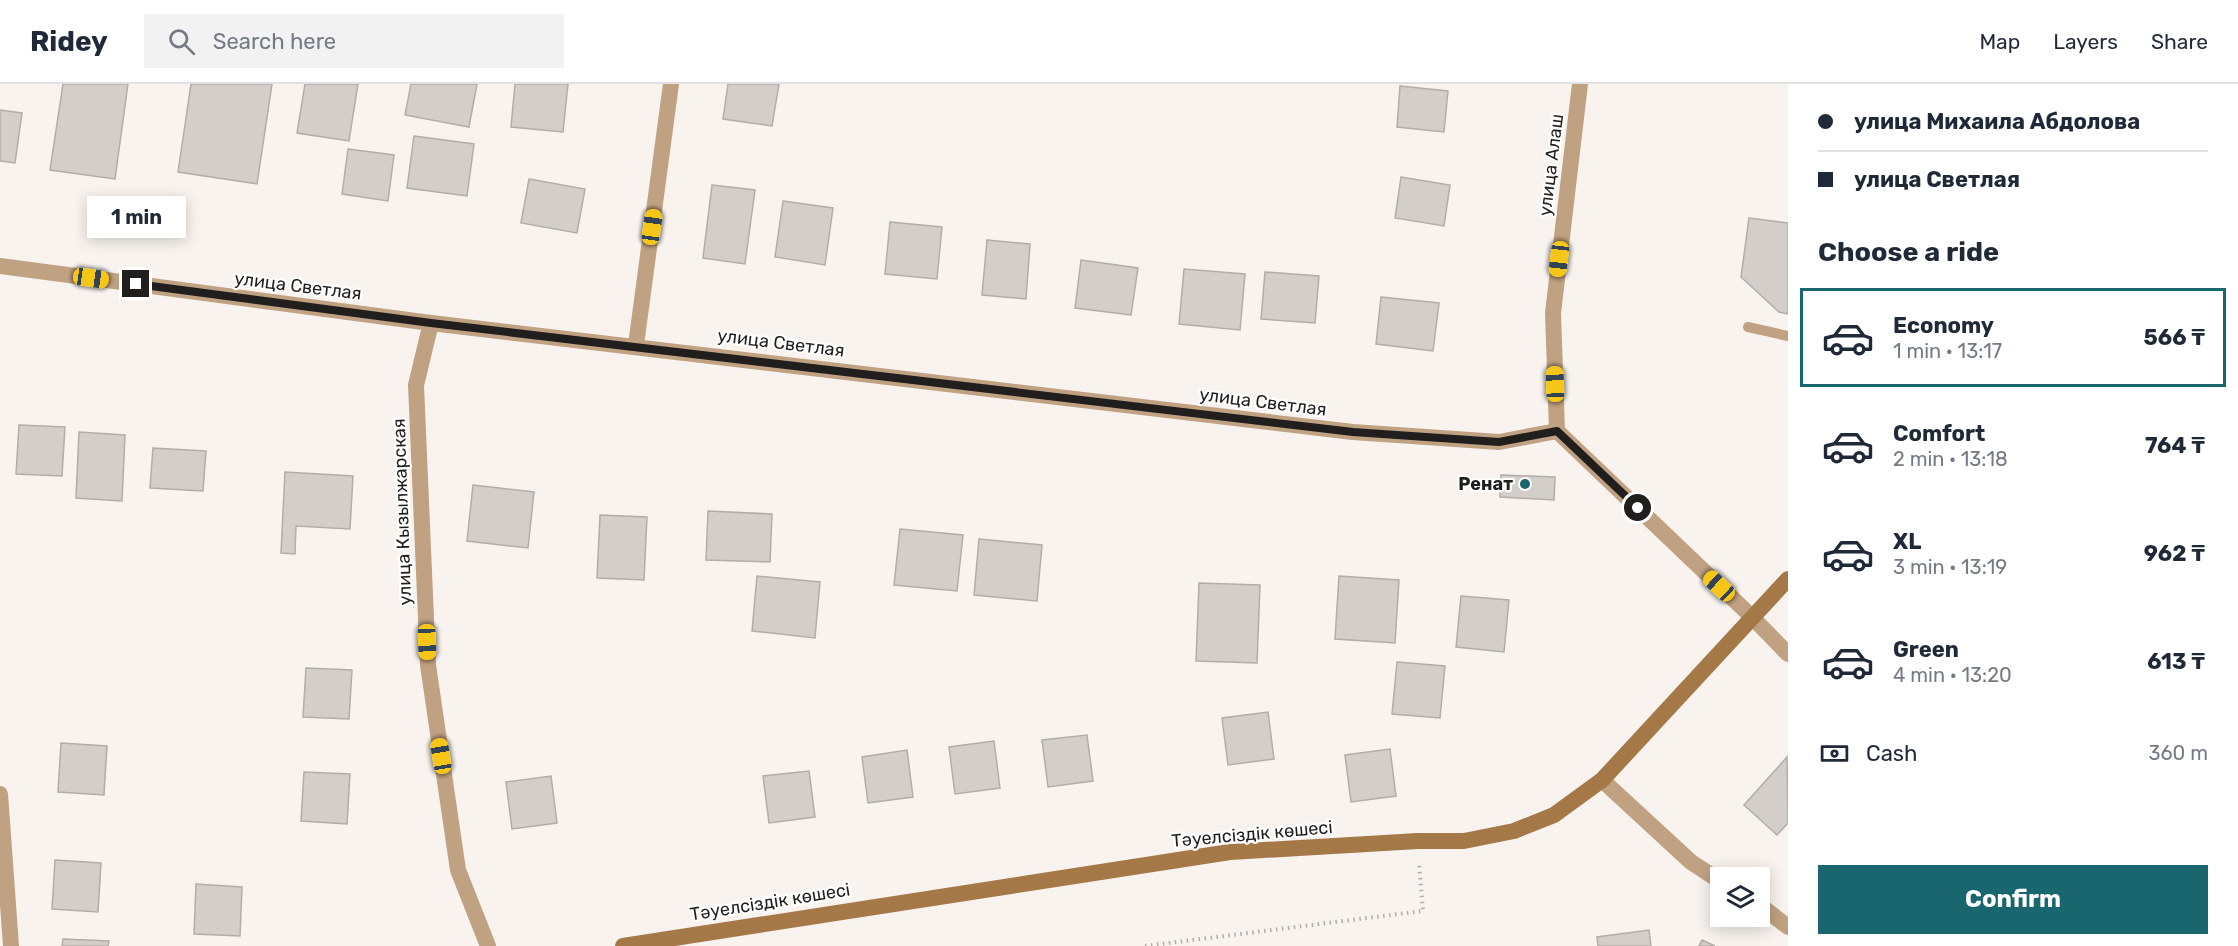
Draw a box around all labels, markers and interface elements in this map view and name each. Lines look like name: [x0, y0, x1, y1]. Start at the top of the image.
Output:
search box: [144, 14, 564, 68]
text: Ridey: [30, 25, 108, 58]
icon: search: [165, 25, 198, 58]
text: Search here: [213, 28, 336, 55]
text: Map: [1979, 29, 2020, 54]
text: Layers: [2053, 29, 2118, 54]
text: Share: [2151, 29, 2208, 54]
text: улица Михаила Абдолова: [1854, 108, 2140, 135]
street label: улица Алаш: [1534, 113, 1568, 217]
text: улица Светлая: [1854, 166, 2020, 193]
callout: 1 min: [86, 197, 186, 239]
text: 1 min: [111, 205, 162, 229]
car: [641, 208, 663, 246]
text: Choose a ride: [1818, 236, 1999, 268]
car: [1548, 240, 1570, 278]
car: [72, 267, 110, 289]
street label: улица Светлая: [233, 267, 363, 305]
route end: [122, 270, 149, 297]
icon: car: [1821, 311, 1875, 365]
text: Economy: [1893, 312, 1994, 339]
street label: улица Светлая: [716, 324, 846, 362]
text: 566 ₸: [2144, 324, 2205, 351]
text: 1 min · 13:17: [1893, 339, 2002, 363]
car: [1545, 366, 1565, 402]
street label: улица Светлая: [1198, 383, 1328, 421]
street label: улица Кызылжарская: [388, 418, 416, 606]
icon: car: [1821, 419, 1875, 473]
text: Comfort: [1893, 420, 1985, 447]
text: 764 ₸: [2145, 432, 2205, 459]
text: 2 min · 13:18: [1893, 447, 2008, 471]
place label: Ренат: [1458, 473, 1513, 495]
marker: Ренат: [1518, 477, 1532, 491]
route start: [1624, 494, 1651, 521]
icon: car: [1821, 527, 1875, 581]
text: XL: [1893, 528, 1921, 555]
text: 962 ₸: [2144, 540, 2205, 567]
text: 3 min · 13:19: [1893, 555, 2007, 579]
car: [1700, 567, 1738, 605]
car: [417, 624, 437, 660]
icon: car: [1821, 635, 1875, 689]
text: Green: [1893, 636, 1959, 663]
text: 613 ₸: [2147, 648, 2205, 675]
text: 4 min · 13:20: [1893, 663, 2012, 687]
car: [429, 737, 453, 775]
icon: cash: [1818, 737, 1851, 770]
text: Cash: [1866, 740, 1917, 767]
text: 360 m: [2149, 741, 2208, 765]
street label: Тәуелсіздік көшесі: [1170, 816, 1334, 852]
button: Confirm: [1818, 865, 2208, 934]
map controls: [1710, 867, 1770, 927]
button: layers: [1710, 867, 1770, 927]
street label: Тәуелсіздік көшесі: [688, 878, 852, 926]

